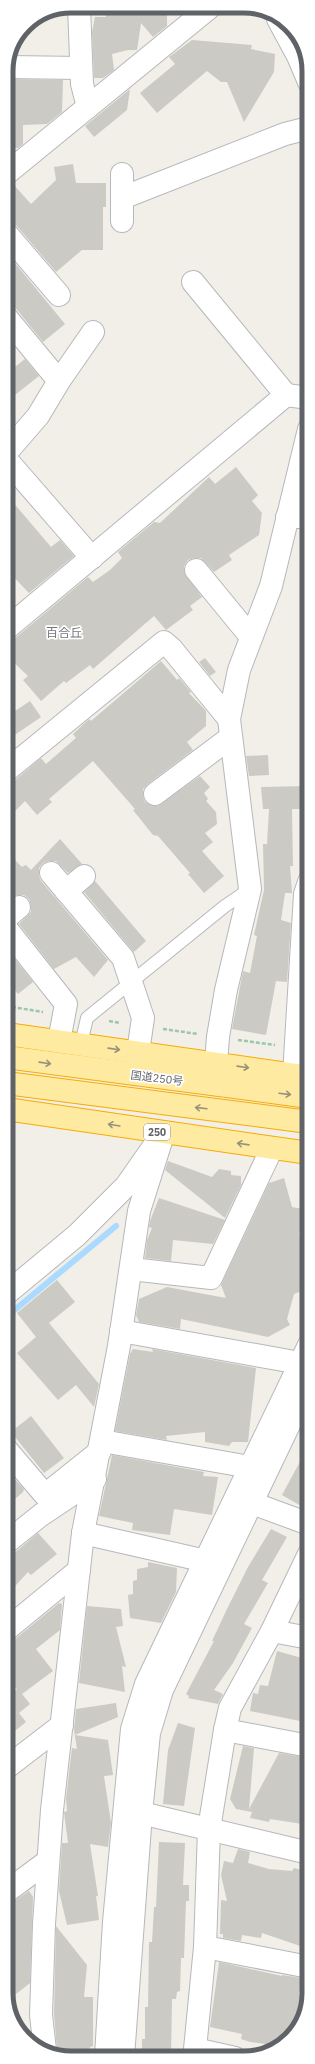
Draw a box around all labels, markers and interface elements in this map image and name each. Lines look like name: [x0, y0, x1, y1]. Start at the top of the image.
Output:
district label: 百合丘: [46, 625, 82, 640]
one-way arrow: [107, 1045, 120, 1053]
one-way arrow: [38, 1059, 51, 1067]
one-way arrow: [236, 1063, 249, 1071]
street label: 国道250号: [130, 1068, 184, 1088]
one-way arrow: [278, 1090, 291, 1098]
one-way arrow: [195, 1105, 208, 1112]
one-way arrow: [108, 1121, 121, 1129]
road number: 250: [144, 1124, 170, 1140]
one-way arrow: [237, 1140, 250, 1148]

